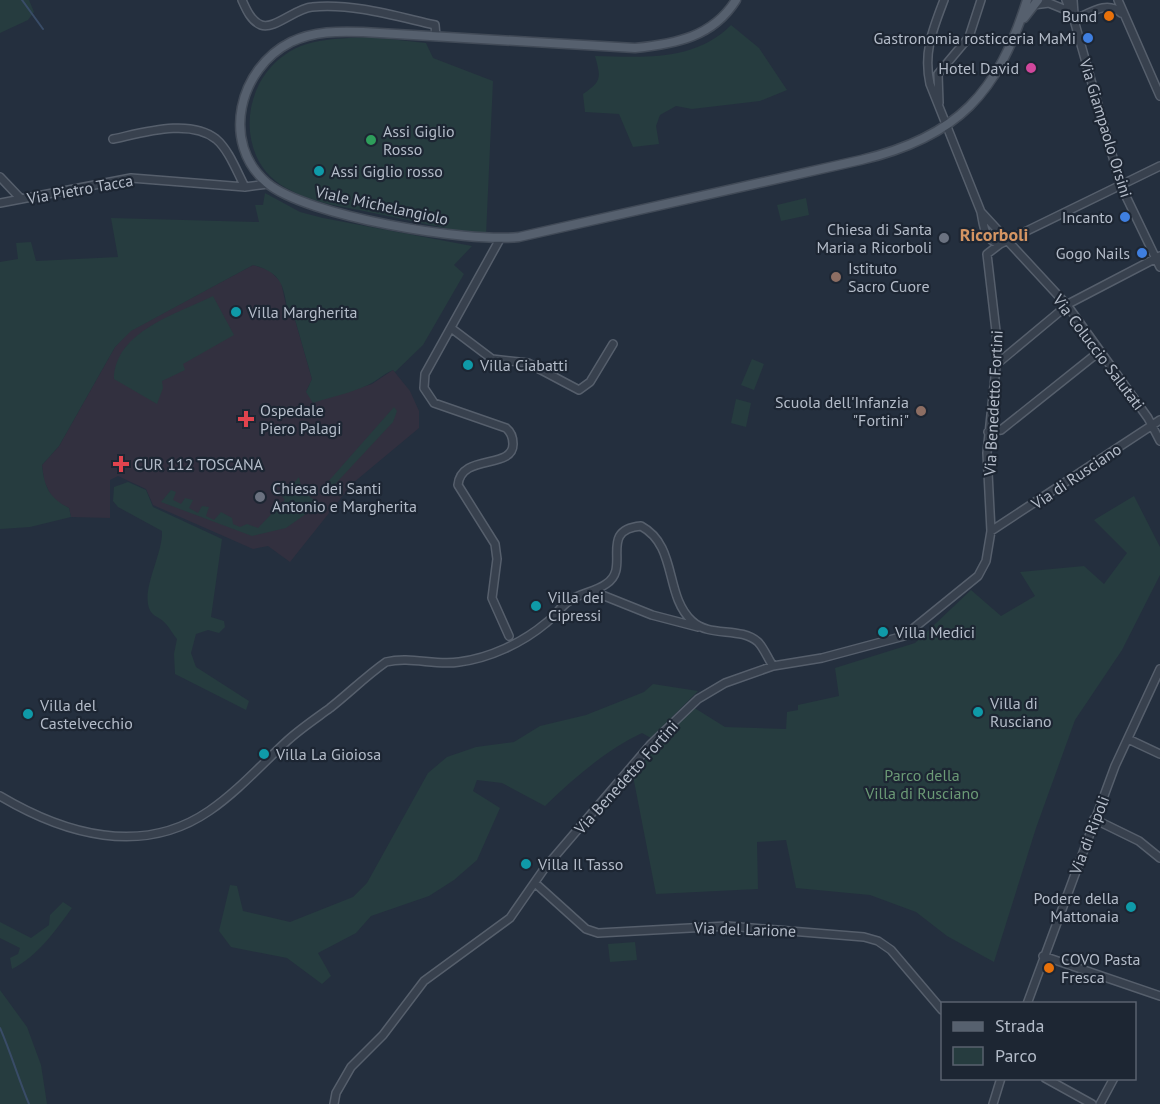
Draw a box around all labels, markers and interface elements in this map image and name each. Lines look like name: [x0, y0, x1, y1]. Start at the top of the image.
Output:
place label: Bund: [1062, 6, 1097, 26]
marker: Bund: [1102, 9, 1116, 23]
place label: Gastronomia rosticceria MaMi: [874, 28, 1076, 48]
marker: Gastronomia rosticceria MaMi: [1081, 31, 1095, 45]
street label: Via Giampaolo Orsini: [1075, 55, 1137, 200]
place label: Hotel David: [938, 58, 1019, 78]
marker: Hotel David: [1024, 61, 1038, 75]
place label: Assi Giglio Rosso: [383, 121, 455, 159]
marker: Assi Giglio Rosso: [364, 133, 378, 147]
place label: Assi Giglio rosso: [331, 161, 443, 181]
marker: Assi Giglio rosso: [312, 164, 326, 178]
street label: Via Pietro Tacca: [24, 170, 135, 208]
street label: Viale Michelangiolo: [313, 181, 450, 229]
place label: Incanto: [1062, 207, 1113, 227]
marker: Incanto: [1118, 210, 1132, 224]
place label: Chiesa di Santa Maria a Ricorboli: [816, 219, 932, 257]
district label: Ricorboli: [960, 223, 1028, 246]
marker: Chiesa di Santa Maria a Ricorboli: [937, 231, 951, 245]
place label: Gogo Nails: [1056, 243, 1130, 263]
marker: Gogo Nails: [1135, 246, 1149, 260]
place label: Istituto Sacro Cuore: [848, 258, 930, 296]
marker: Istituto Sacro Cuore: [829, 270, 843, 284]
street label: Via Coluccio Salutati: [1048, 289, 1149, 414]
place label: Villa Margherita: [247, 302, 358, 322]
marker: Villa Margherita: [229, 305, 243, 319]
street label: Via Benedetto Fortini: [979, 330, 1007, 477]
place label: Villa Ciabatti: [479, 355, 568, 375]
marker: Villa Ciabatti: [461, 358, 475, 372]
place label: Scuola dell'Infanzia "Fortini": [775, 392, 909, 430]
place label: Ospedale Piero Palagi: [260, 400, 341, 438]
marker: Scuola dell'Infanzia "Fortini": [914, 404, 928, 418]
marker: Ospedale Piero Palagi: [237, 410, 255, 428]
street label: Via di Rusciano: [1026, 439, 1125, 514]
place label: CUR 112 TOSCANA: [134, 454, 264, 474]
marker: CUR 112 TOSCANA: [112, 455, 130, 473]
place label: Chiesa dei Santi Antonio e Margherita: [272, 478, 417, 516]
marker: Chiesa dei Santi Antonio e Margherita: [253, 490, 267, 504]
place label: Villa dei Cipressi: [547, 587, 604, 625]
marker: Villa dei Cipressi: [529, 599, 543, 613]
place label: Villa Medici: [894, 622, 975, 642]
marker: Villa Medici: [876, 625, 890, 639]
place label: Villa di Rusciano: [989, 693, 1052, 731]
place label: Villa del Castelvecchio: [39, 695, 133, 733]
marker: Villa di Rusciano: [971, 705, 985, 719]
marker: Villa del Castelvecchio: [21, 707, 35, 721]
street label: Via Benedetto Fortini: [569, 716, 682, 839]
place label: Villa La Gioiosa: [275, 744, 381, 764]
marker: Villa La Gioiosa: [257, 747, 271, 761]
park label: Parco della Villa di Rusciano: [864, 765, 979, 803]
street label: Via di Ripoli: [1064, 793, 1113, 878]
place label: Villa Il Tasso: [537, 854, 623, 874]
marker: Villa Il Tasso: [519, 857, 533, 871]
place label: Podere della Mattonaia: [1033, 888, 1119, 926]
marker: Podere della Mattonaia: [1124, 900, 1138, 914]
street label: Via del Larione: [693, 917, 796, 941]
place label: COVO Pasta Fresca: [1061, 949, 1141, 987]
marker: COVO Pasta Fresca: [1042, 961, 1056, 975]
legend: [941, 1002, 1136, 1080]
text: Strada: [995, 1014, 1044, 1037]
text: Parco: [995, 1044, 1037, 1067]

